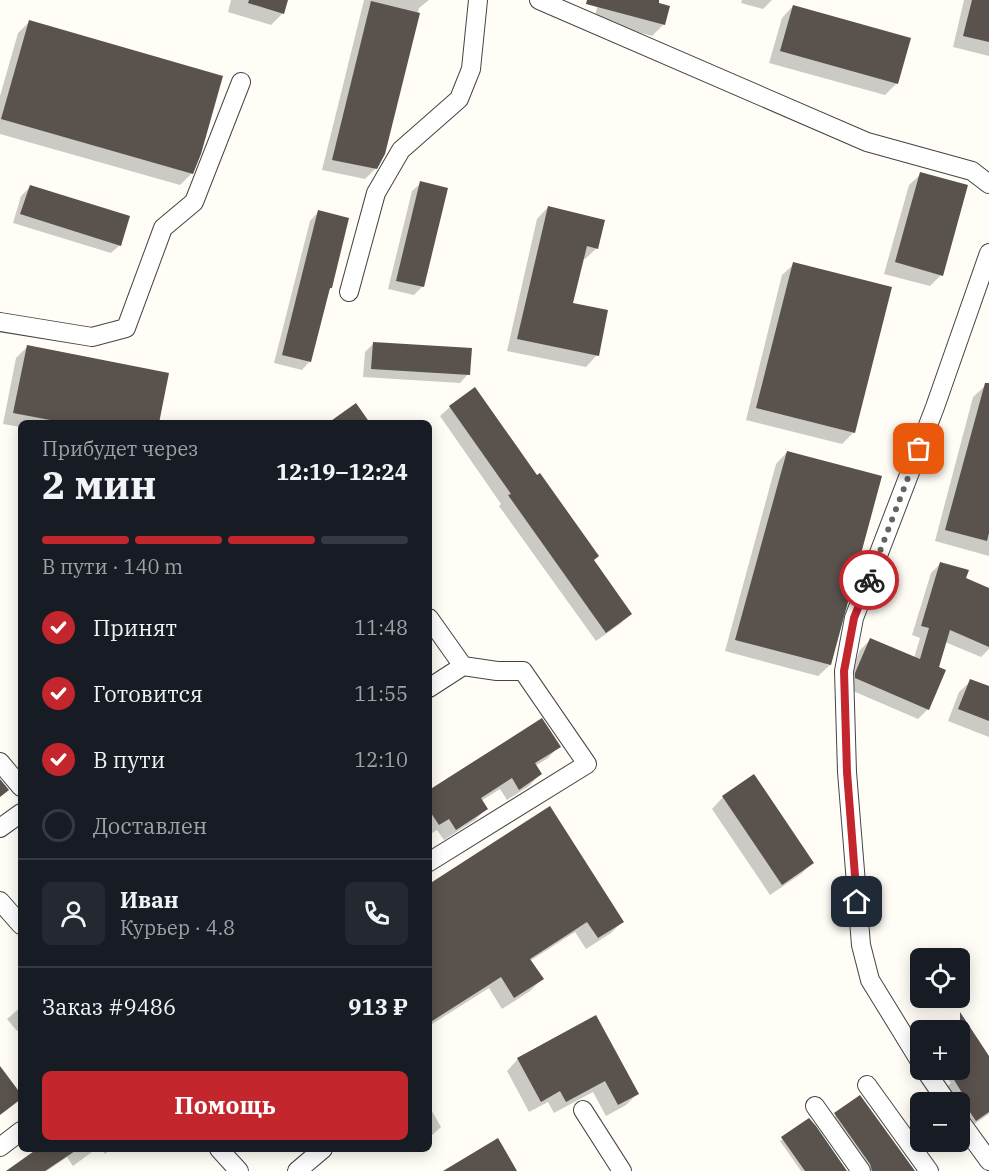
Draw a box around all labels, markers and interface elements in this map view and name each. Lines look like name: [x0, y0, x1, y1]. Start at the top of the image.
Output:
pin: [893, 423, 944, 474]
icon: bag: [902, 432, 935, 465]
text: Прибудет через: [42, 435, 198, 462]
text: 12:19–12:24: [276, 457, 408, 486]
text: 2 мин: [42, 459, 156, 510]
courier: [839, 550, 899, 610]
text: В пути · 140 m: [42, 553, 183, 580]
icon: bike: [853, 564, 886, 597]
icon: check: [42, 611, 75, 644]
text: Принят: [93, 613, 177, 642]
text: 11:48: [354, 614, 408, 641]
icon: check: [42, 677, 75, 710]
text: Готовится: [93, 679, 203, 708]
text: 11:55: [354, 680, 408, 707]
icon: check: [42, 743, 75, 776]
text: В пути: [93, 745, 165, 774]
text: 12:10: [354, 746, 408, 773]
text: Доставлен: [93, 811, 207, 840]
pin: [831, 876, 882, 927]
button: person: [42, 882, 105, 945]
button: phone: [345, 882, 408, 945]
text: Иван: [120, 885, 179, 914]
icon: home: [840, 885, 873, 918]
text: Курьер · 4.8: [120, 914, 235, 941]
map controls: [910, 948, 970, 1152]
button: locate: [910, 948, 970, 1008]
text: Заказ #9486: [42, 992, 176, 1021]
text: 913 ₽: [348, 992, 408, 1021]
button: +: [910, 1020, 970, 1080]
button: Помощь: [42, 1071, 408, 1140]
button: −: [910, 1092, 970, 1152]

